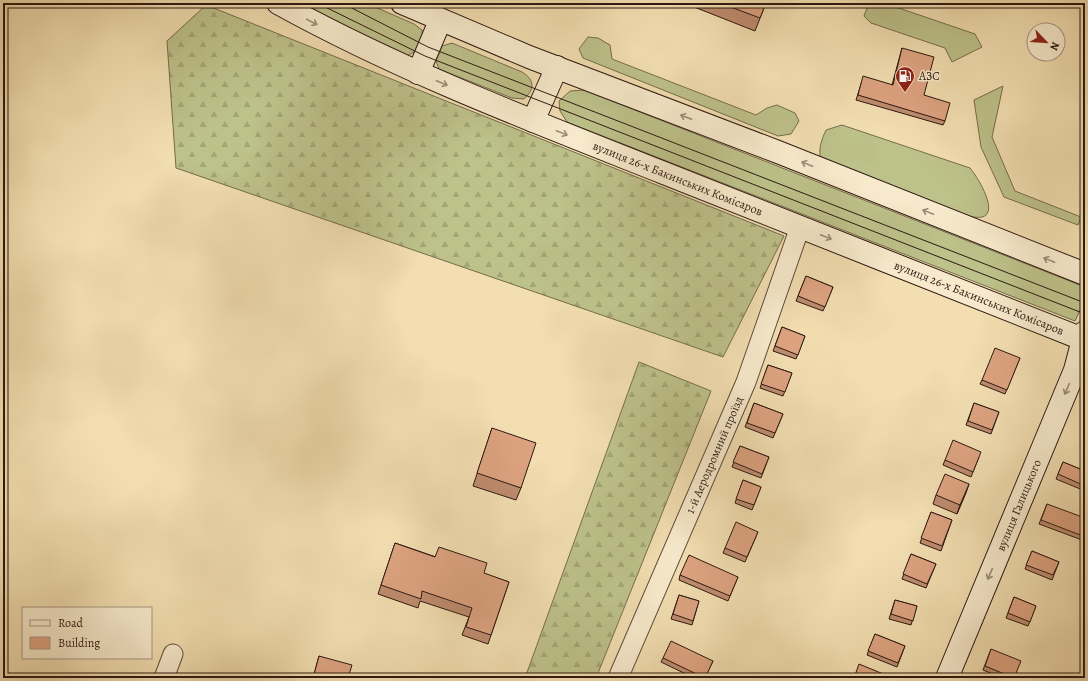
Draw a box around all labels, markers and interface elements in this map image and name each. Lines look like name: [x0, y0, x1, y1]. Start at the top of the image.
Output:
one-way arrow: [306, 18, 318, 26]
north arrow: [1026, 22, 1066, 62]
text: N: [1046, 39, 1063, 53]
fuel station icon: АЗС: [894, 65, 916, 93]
place label: АЗС: [918, 68, 940, 84]
one-way arrow: [435, 80, 447, 88]
one-way arrow: [680, 112, 692, 120]
one-way arrow: [556, 129, 568, 137]
street label: вулиця 26-х Бакинських Комісаров: [591, 138, 765, 220]
one-way arrow: [802, 159, 814, 167]
one-way arrow: [922, 207, 934, 215]
one-way arrow: [820, 234, 832, 242]
one-way arrow: [1043, 255, 1055, 263]
street label: вулиця 26-х Бакинських Комісаров: [892, 257, 1067, 339]
one-way arrow: [1063, 383, 1070, 395]
street label: 1-й Аеродромний проїзд: [682, 394, 747, 516]
street label: вулиця Галицького: [993, 457, 1045, 554]
one-way arrow: [986, 568, 994, 580]
legend: [22, 607, 152, 659]
text: Road: [58, 615, 84, 631]
text: Building: [58, 635, 100, 651]

